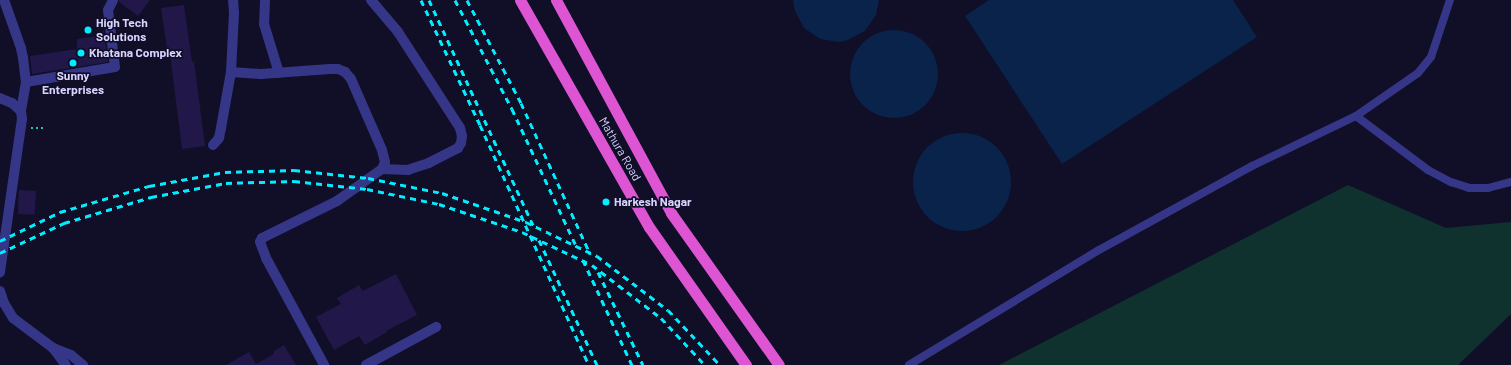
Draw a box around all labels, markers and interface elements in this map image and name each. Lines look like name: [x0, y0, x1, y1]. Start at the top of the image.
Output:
place label: High Tech Solutions: [96, 16, 148, 44]
marker: High Tech Solutions: [83, 25, 93, 35]
place label: Khatana Complex: [89, 46, 182, 60]
marker: Khatana Complex: [76, 48, 86, 58]
marker: Sunny Enterprises: [68, 58, 78, 68]
place label: Sunny Enterprises: [42, 69, 104, 97]
street label: Mathura Road: [596, 115, 644, 183]
place label: Harkesh Nagar: [614, 195, 692, 209]
marker: Harkesh Nagar: [601, 197, 611, 207]

